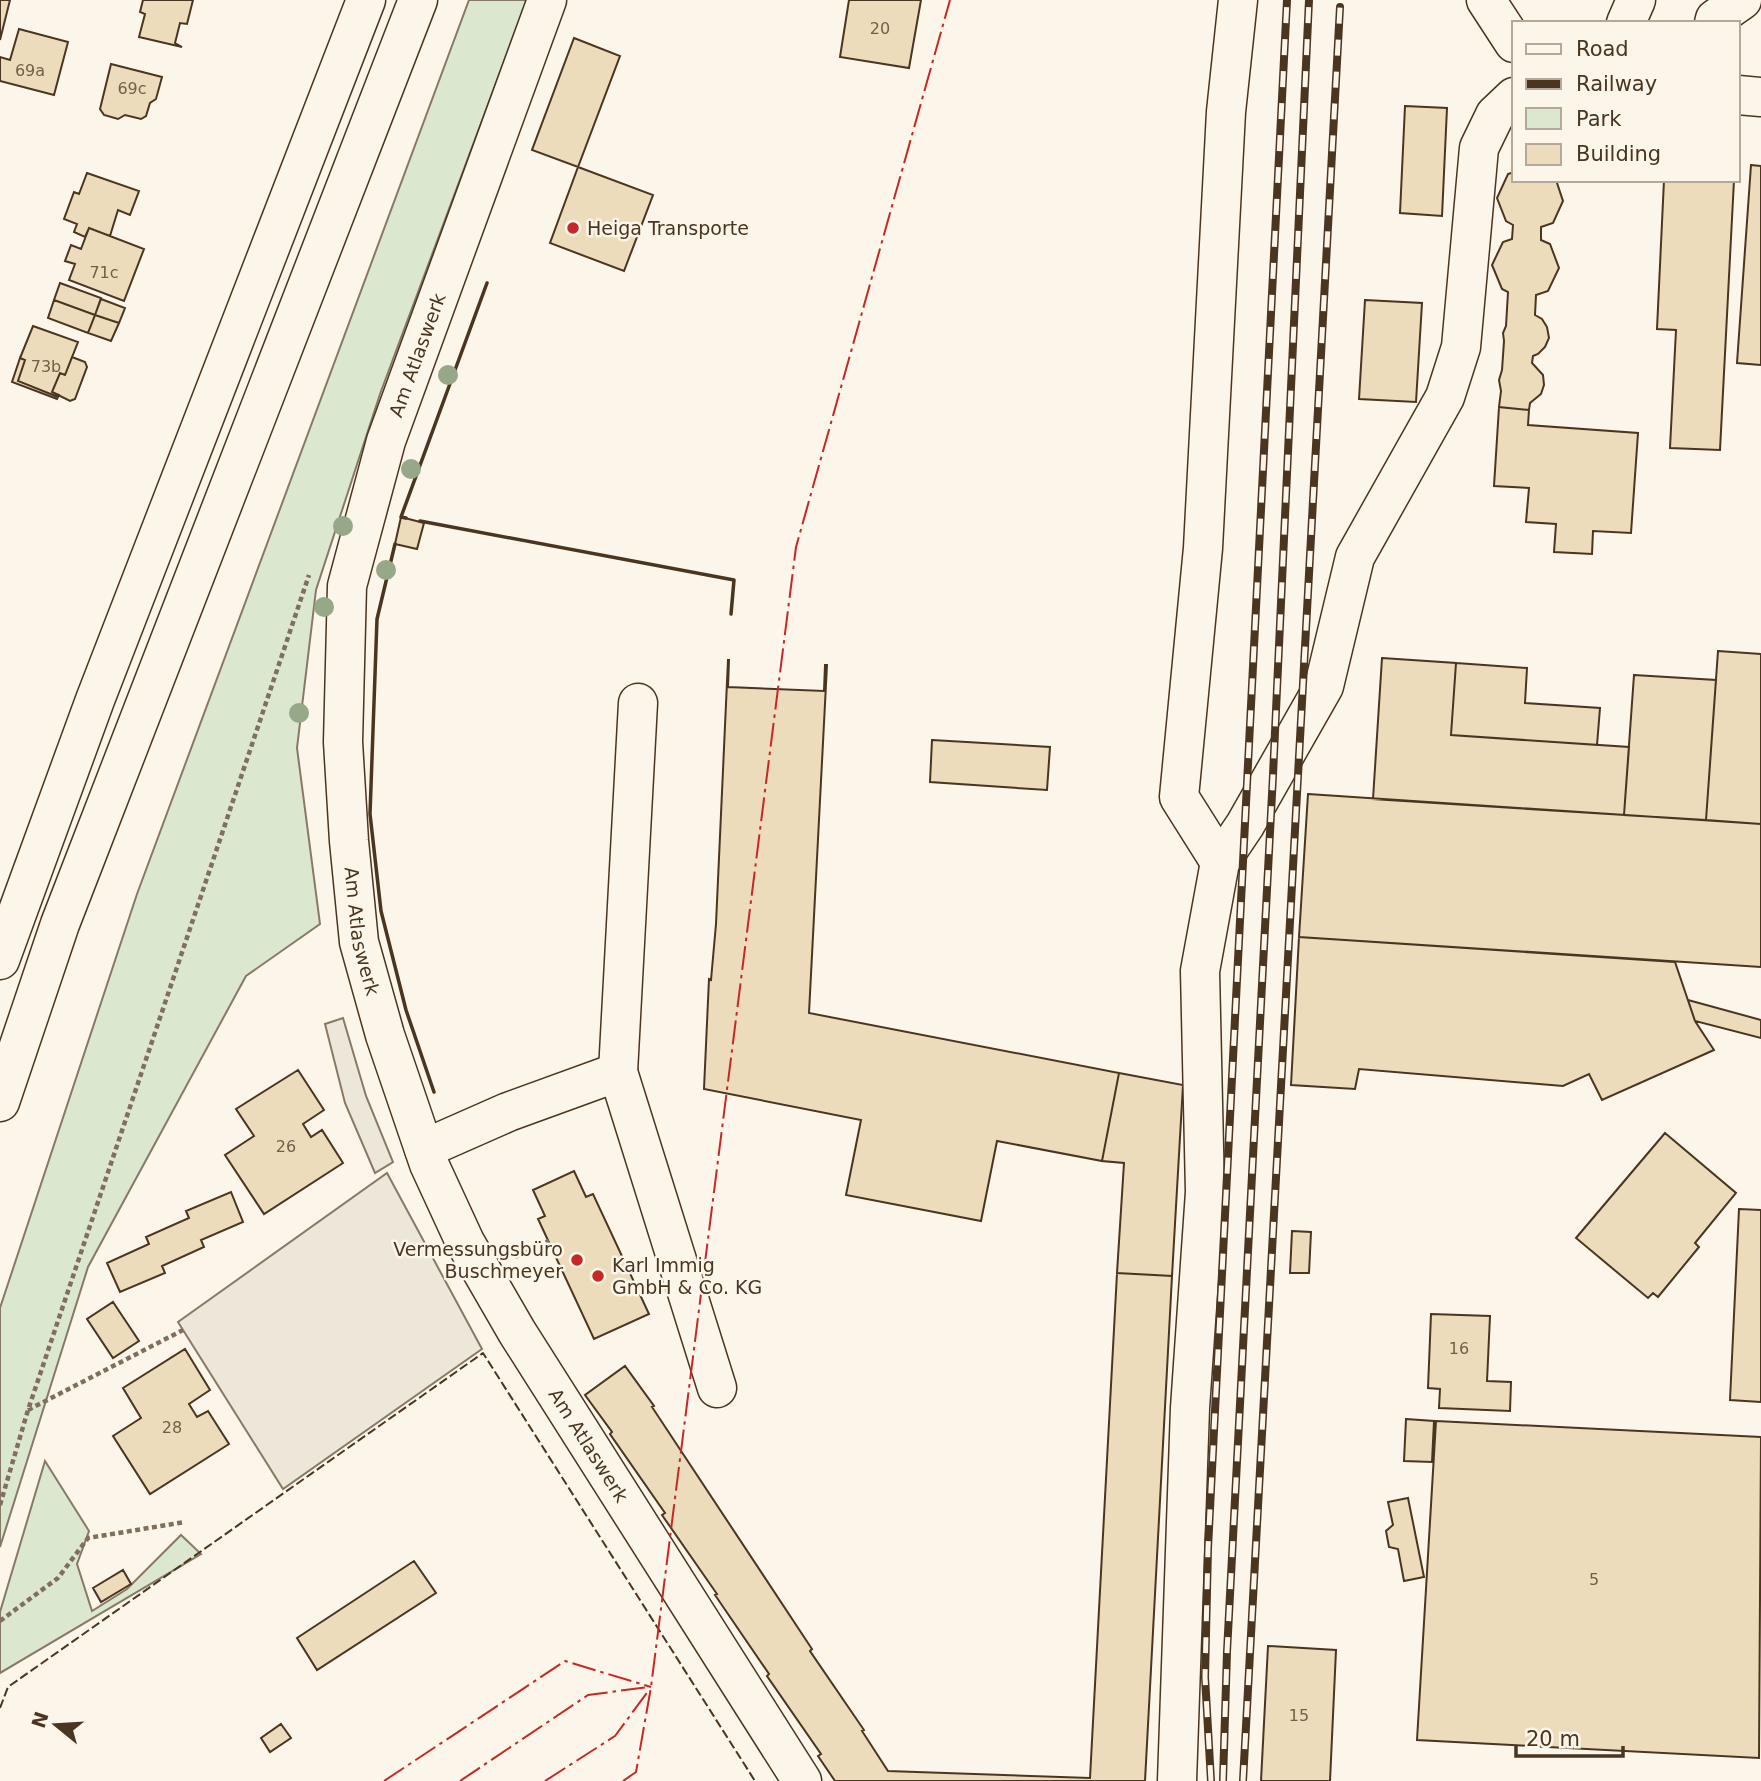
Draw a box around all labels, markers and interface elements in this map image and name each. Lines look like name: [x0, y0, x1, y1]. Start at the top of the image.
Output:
house number: 20: [870, 19, 890, 38]
legend: [1512, 21, 1740, 182]
text: Road: [1576, 37, 1629, 61]
house number: 69a: [15, 61, 45, 80]
text: Railway: [1576, 72, 1657, 96]
house number: 69c: [117, 79, 147, 98]
text: Park: [1576, 107, 1622, 131]
text: Building: [1576, 142, 1661, 166]
place label: Heiga Transporte: [587, 217, 749, 239]
marker: Heiga Transporte: [565, 220, 581, 236]
house number: 71c: [89, 263, 119, 282]
street label: Am Atlaswerk: [384, 290, 450, 420]
house number: 73b: [31, 357, 61, 376]
street label: Am Atlaswerk: [341, 866, 384, 998]
house number: 26: [276, 1137, 296, 1156]
place label: Vermessungsbüro Buschmeyer: [393, 1238, 563, 1282]
marker: Vermessungsbüro Buschmeyer: [569, 1252, 585, 1268]
place label: Karl Immig GmbH & Co. KG: [612, 1254, 762, 1298]
marker: Karl Immig GmbH & Co. KG: [590, 1268, 606, 1284]
house number: 16: [1449, 1339, 1469, 1358]
street label: Am Atlaswerk: [544, 1384, 633, 1506]
house number: 28: [162, 1418, 182, 1437]
house number: 5: [1589, 1570, 1599, 1589]
north arrow: [21, 1690, 91, 1760]
house number: 15: [1289, 1706, 1309, 1725]
text: N: [27, 1709, 53, 1731]
scale bar: [1516, 1714, 1623, 1758]
text: 20 m: [1526, 1727, 1580, 1751]

